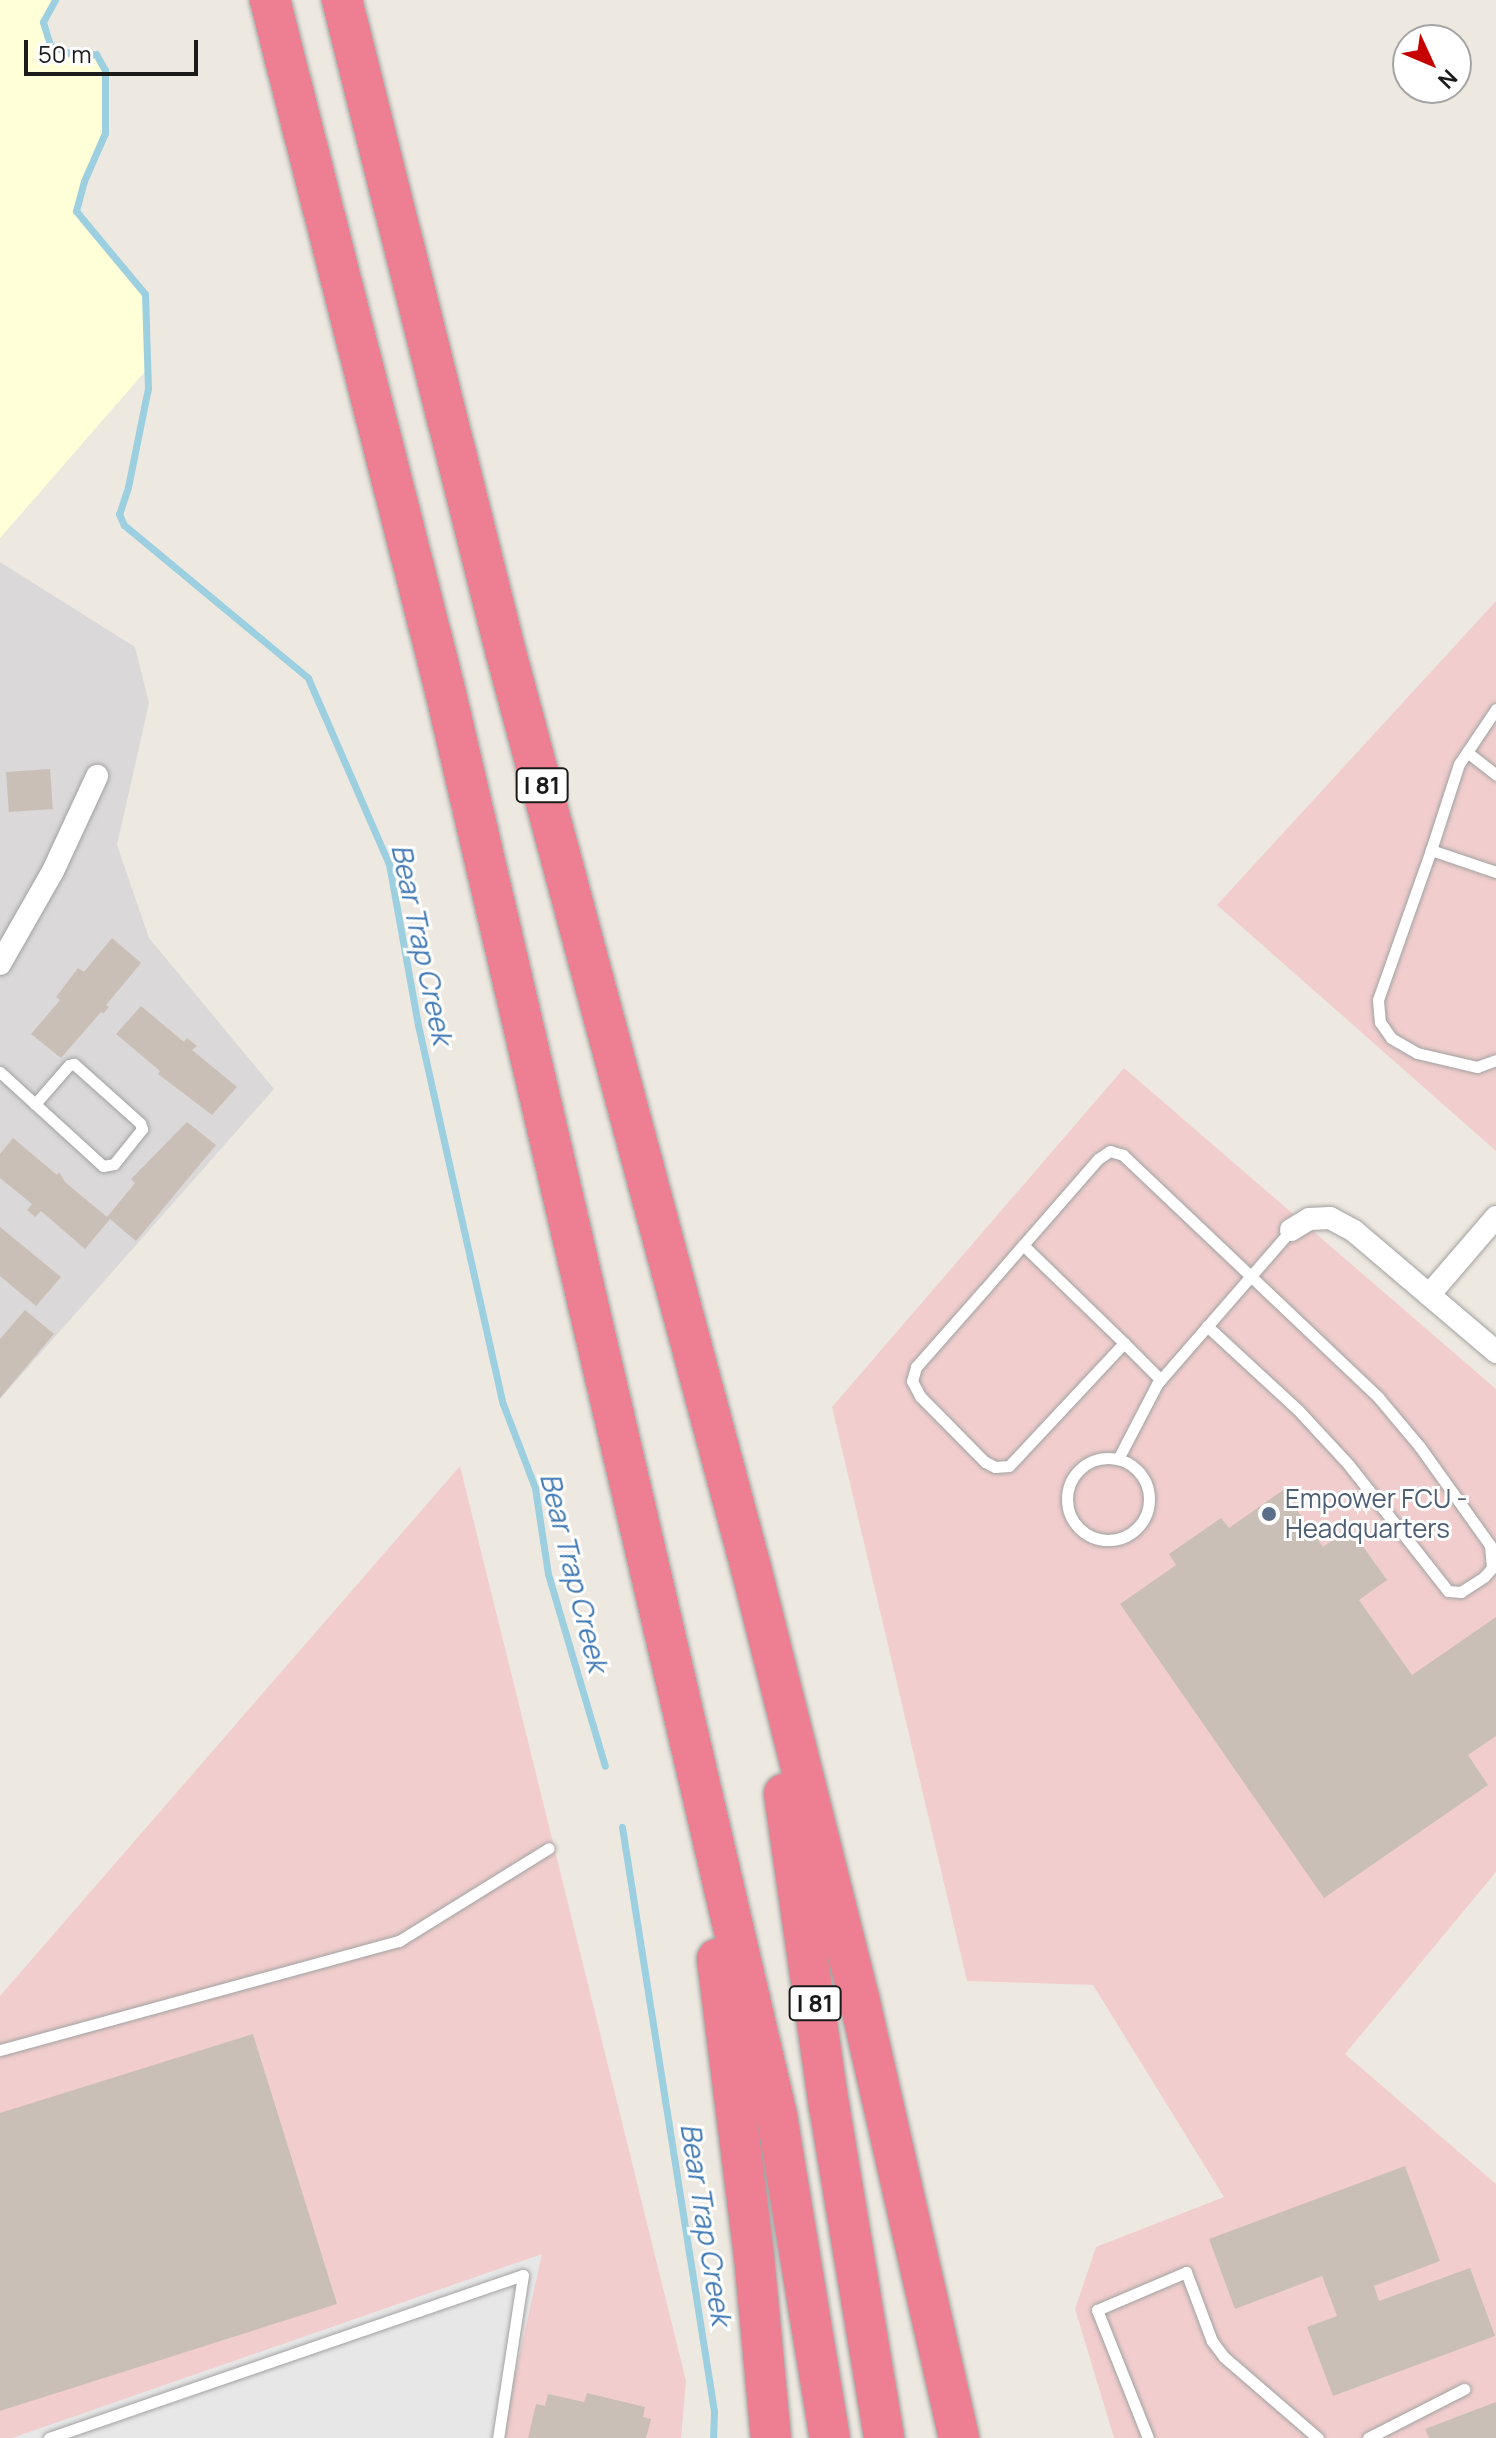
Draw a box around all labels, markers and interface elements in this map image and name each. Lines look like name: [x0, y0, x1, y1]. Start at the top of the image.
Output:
scale bar: [28, 24, 202, 74]
north arrow: [1392, 24, 1472, 104]
text: 50 m: [38, 37, 92, 70]
text: N: [1432, 63, 1464, 95]
road number: I 81: [514, 765, 570, 805]
water label: Bear Trap Creek: [385, 841, 461, 1047]
water label: Bear Trap Creek: [534, 1469, 616, 1675]
place label: Empower FCU - Headquarters: [1285, 1483, 1467, 1544]
marker: Empower FCU - Headquarters: [1260, 1505, 1278, 1523]
road number: I 81: [787, 1983, 843, 2023]
water label: Bear Trap Creek: [674, 2121, 740, 2327]

